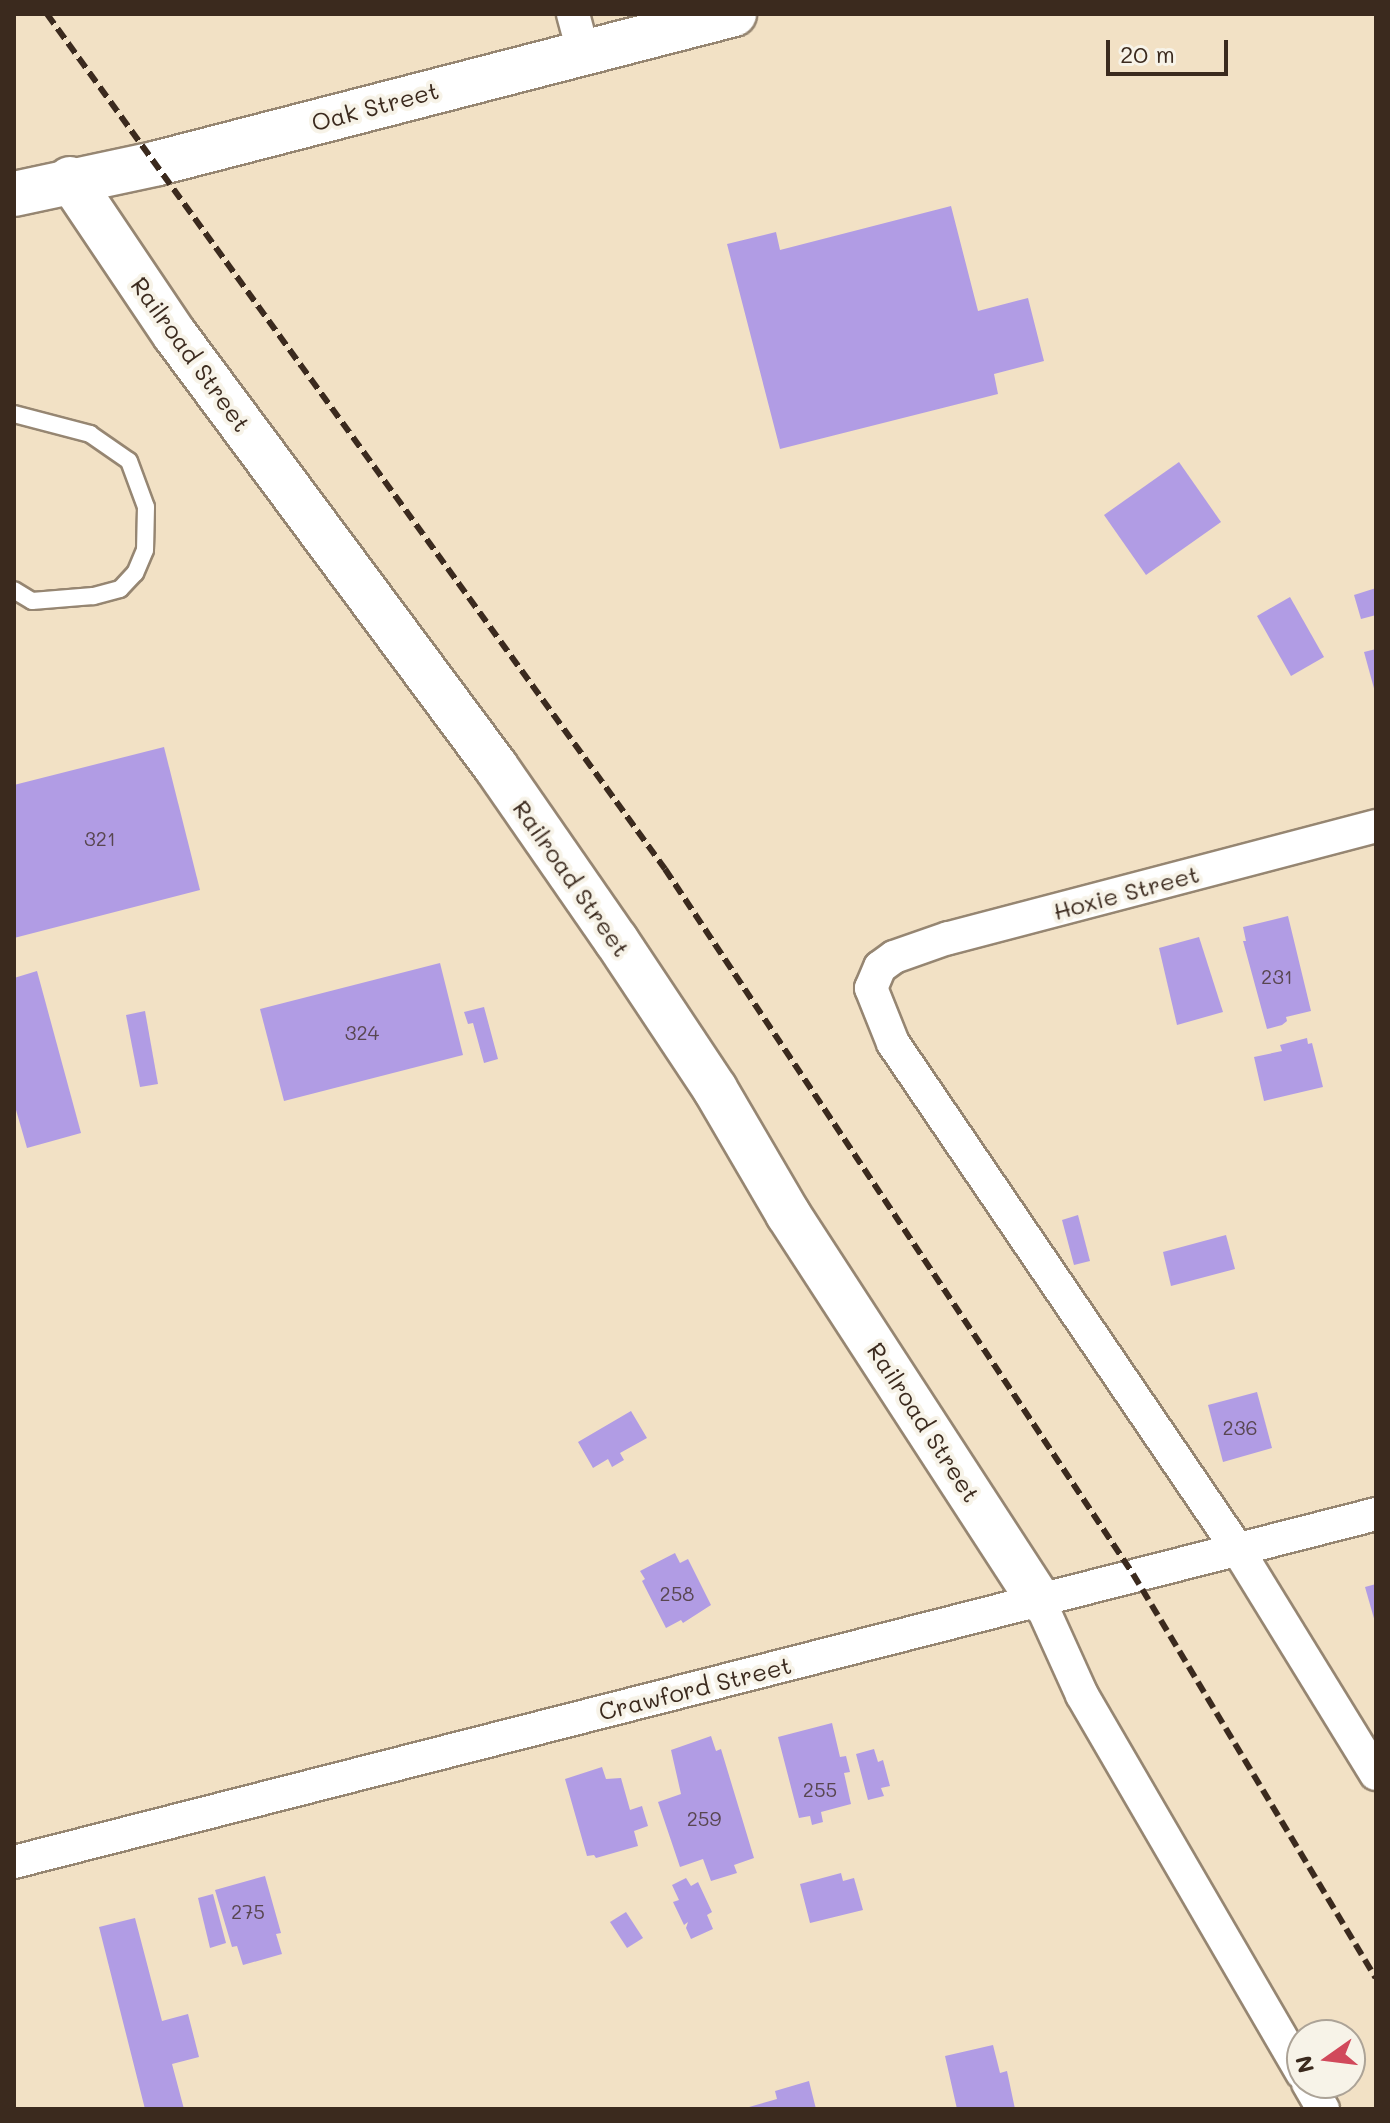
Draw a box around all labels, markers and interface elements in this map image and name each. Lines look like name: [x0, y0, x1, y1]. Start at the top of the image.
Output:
scale bar: [1110, 24, 1232, 74]
text: 20 m: [1120, 38, 1175, 69]
street label: Oak Street: [308, 75, 442, 137]
street label: Railroad Street: [125, 271, 257, 437]
street label: Railroad Street: [507, 794, 637, 962]
house number: 321: [84, 826, 116, 850]
street label: Hoxie Street: [1050, 859, 1202, 925]
house number: 231: [1261, 964, 1293, 988]
house number: 324: [345, 1020, 379, 1044]
street label: Railroad Street: [862, 1337, 986, 1507]
house number: 236: [1223, 1415, 1257, 1439]
house number: 258: [660, 1581, 694, 1605]
street label: Crawford Street: [596, 1650, 794, 1726]
house number: 255: [803, 1777, 837, 1801]
house number: 259: [687, 1806, 721, 1830]
house number: 275: [231, 1899, 265, 1923]
north arrow: [1286, 2019, 1366, 2099]
text: N: [1288, 2053, 1320, 2076]

